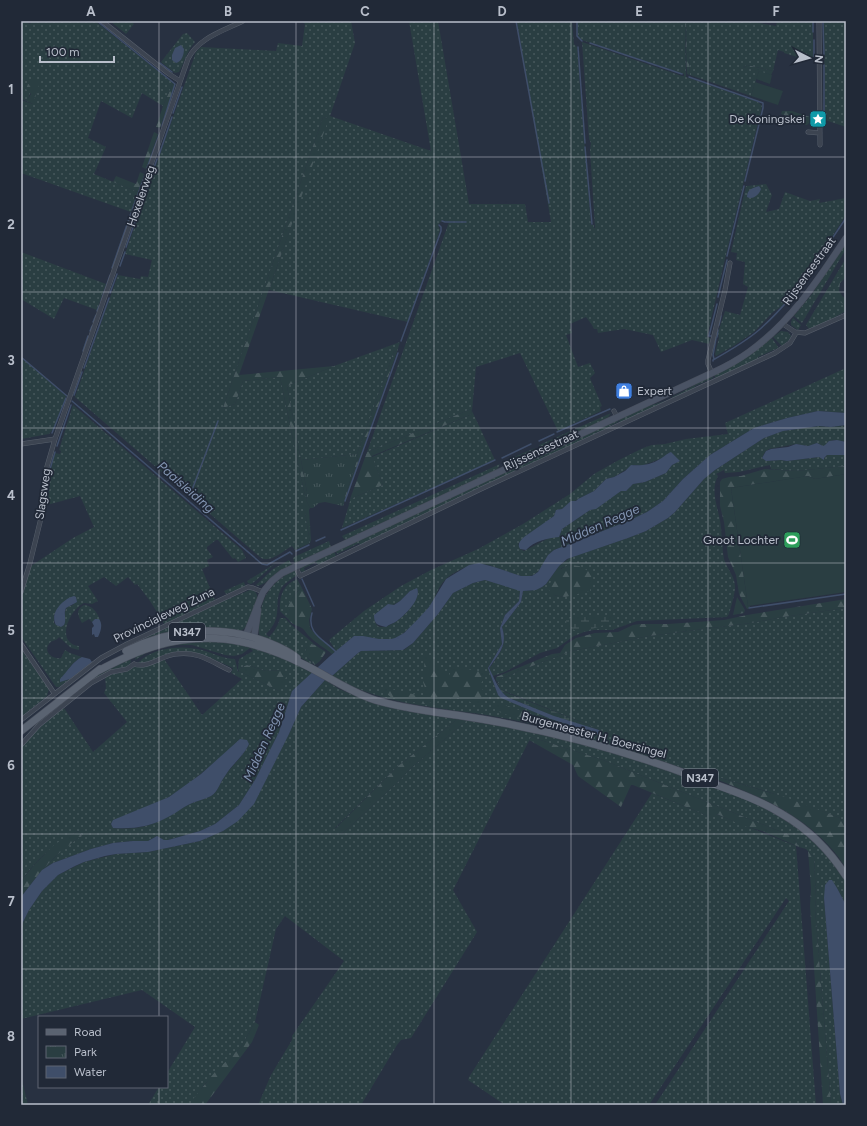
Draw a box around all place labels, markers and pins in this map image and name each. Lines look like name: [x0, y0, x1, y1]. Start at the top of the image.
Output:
place icon: De Koningskei: [808, 109, 828, 129]
place label: De Koningskei: [729, 112, 805, 126]
shop icon: Expert: [614, 381, 634, 401]
place label: Expert: [637, 384, 673, 398]
sports icon: Groot Lochter: [782, 530, 802, 550]
place label: Groot Lochter: [703, 533, 779, 547]

